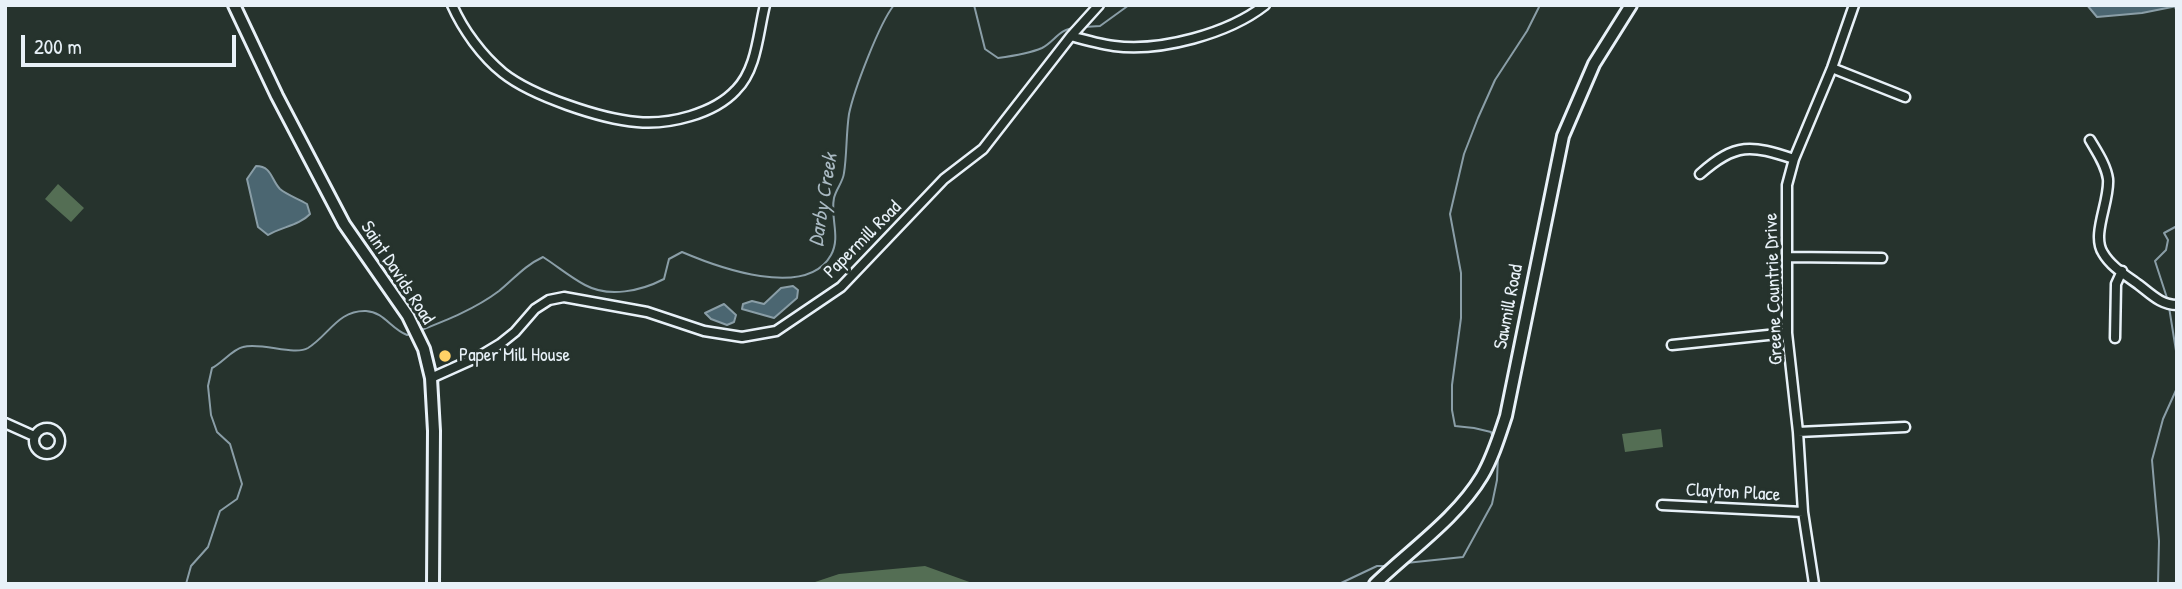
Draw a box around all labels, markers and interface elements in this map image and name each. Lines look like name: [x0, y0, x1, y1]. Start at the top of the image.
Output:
scale bar: [24, 21, 240, 65]
text: 200 m: [34, 32, 82, 61]
water label: Darby Creek: [804, 152, 844, 248]
street label: Papermill Road: [819, 196, 907, 284]
street label: Greene Countrie Drive: [1760, 213, 1788, 365]
street label: Saint Davids Road: [355, 217, 439, 329]
street label: Sawmill Road: [1490, 263, 1528, 351]
place label: Paper Mill House: [459, 345, 570, 367]
marker: Paper Mill House: [437, 348, 453, 364]
street label: Clayton Place: [1685, 479, 1781, 507]

